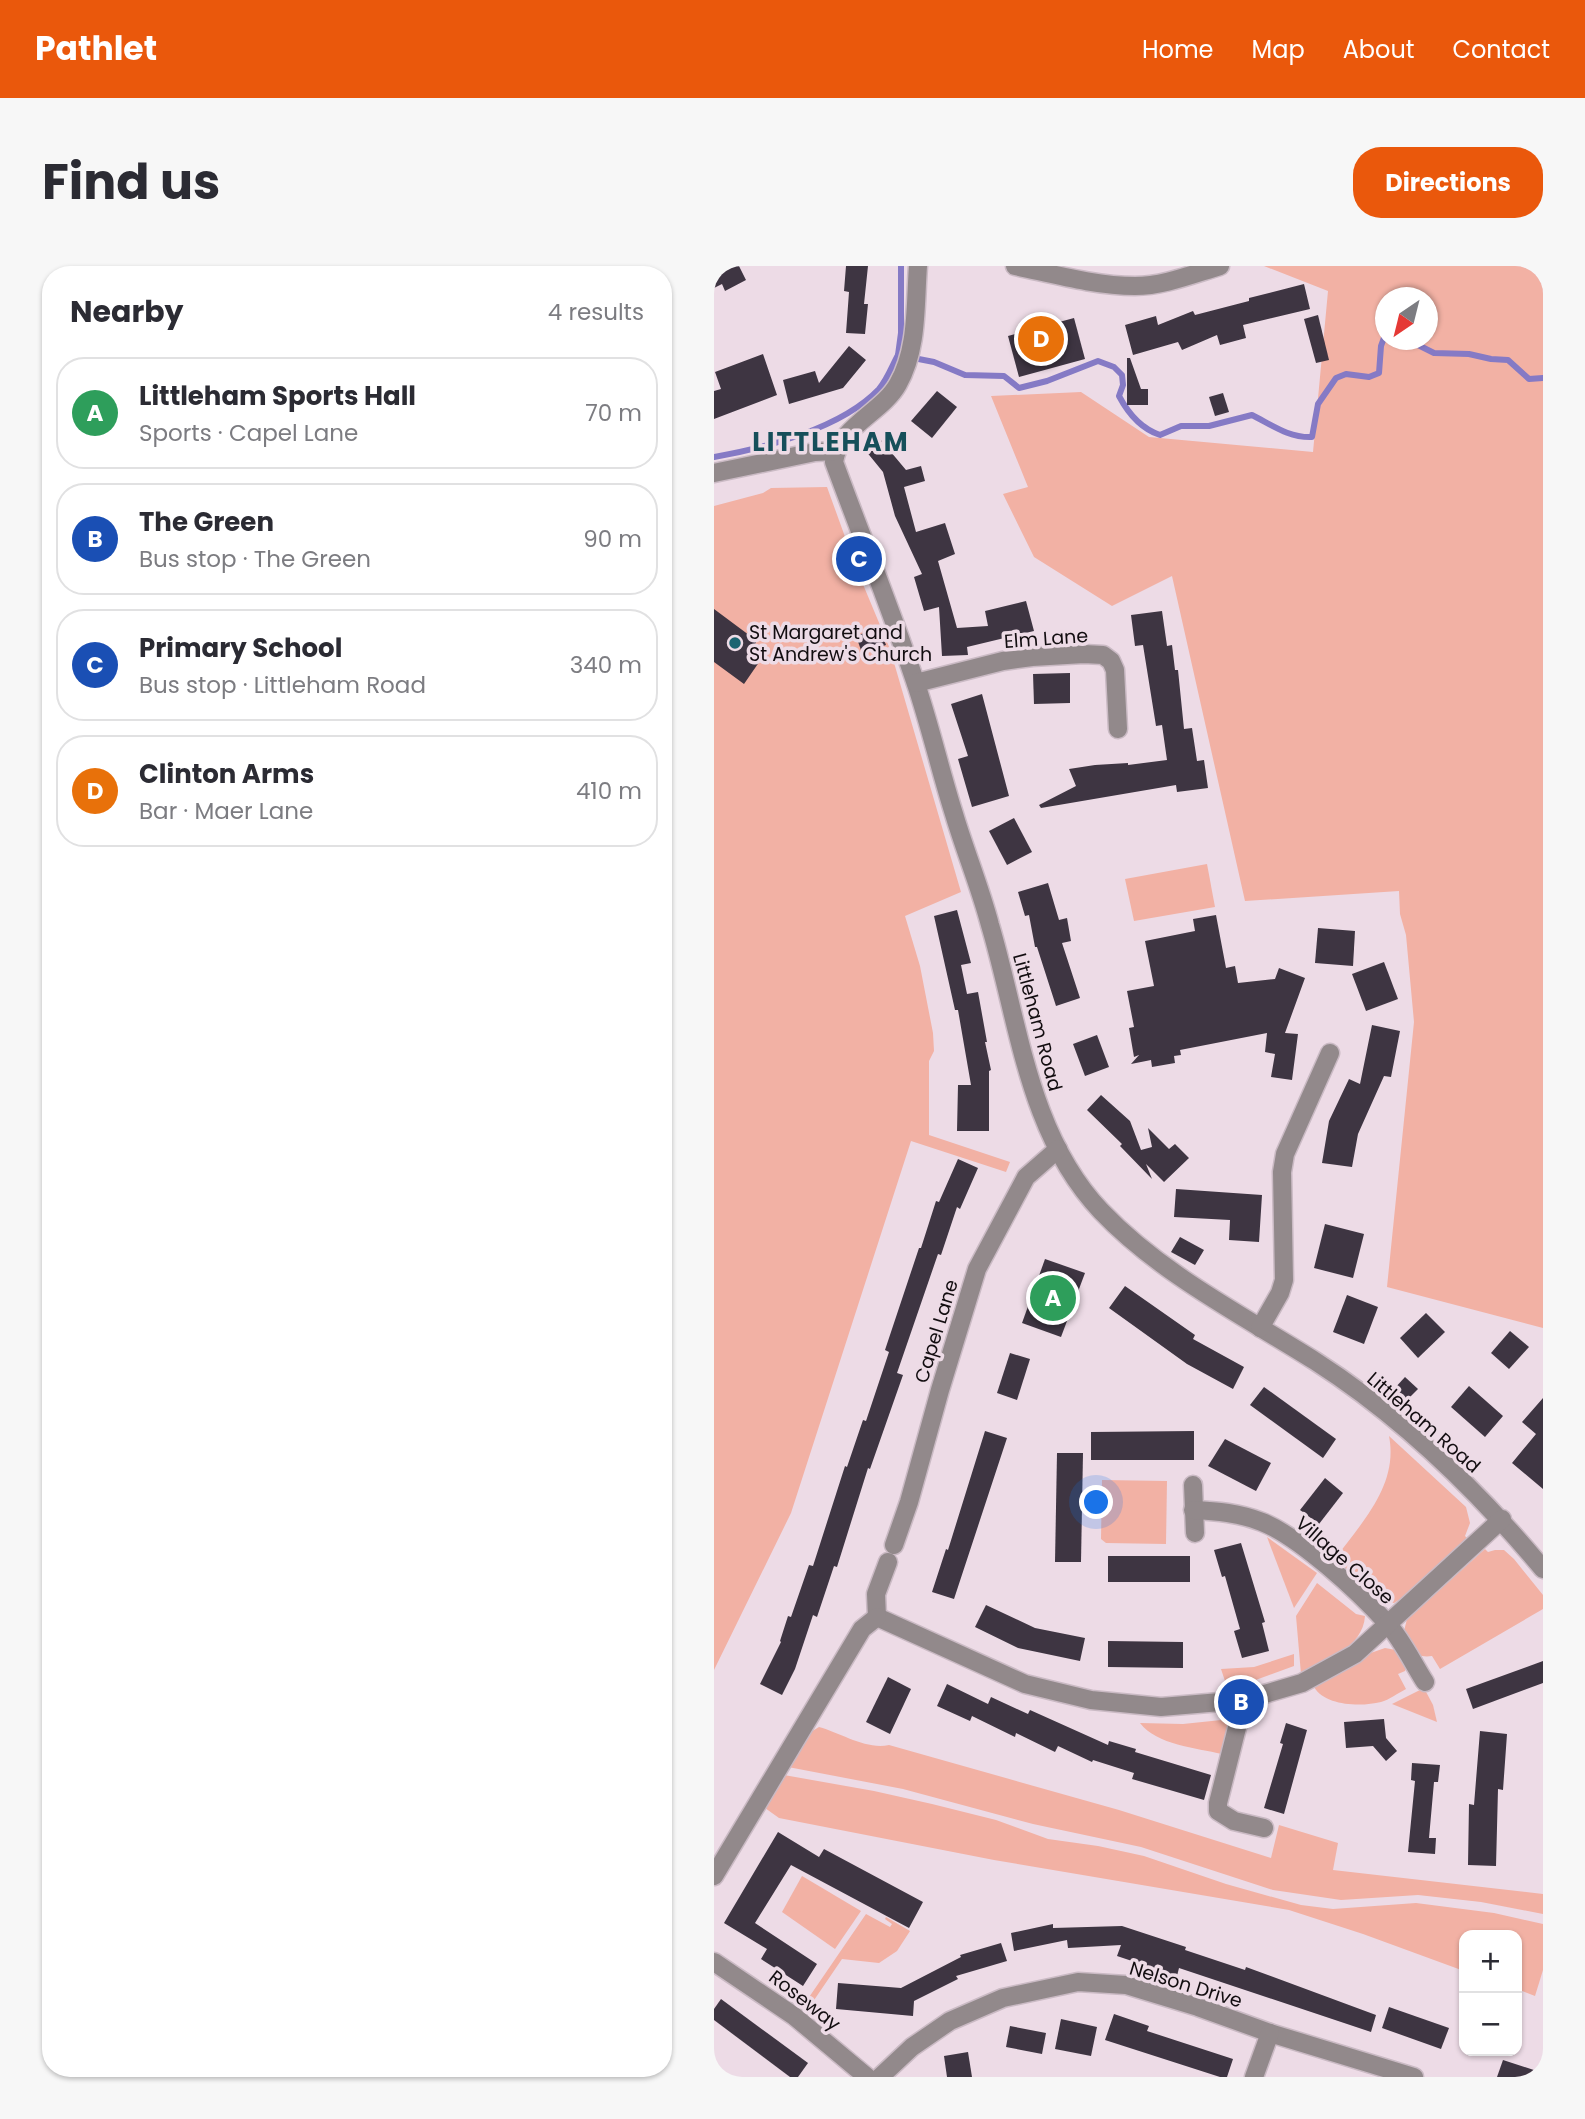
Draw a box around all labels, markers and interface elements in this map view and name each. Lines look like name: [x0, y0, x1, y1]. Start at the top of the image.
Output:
text: Pathlet: [35, 25, 157, 72]
text: Home: [1142, 33, 1214, 66]
text: Map: [1252, 33, 1305, 66]
text: About: [1343, 33, 1414, 66]
text: Contact: [1452, 33, 1550, 66]
button: Directions: [1353, 147, 1543, 218]
text: Find us: [42, 148, 220, 216]
north arrow: [1375, 287, 1438, 350]
text: Nearby: [70, 290, 184, 333]
text: 4 results: [548, 296, 644, 328]
pin: D: [1018, 313, 1064, 365]
text: Littleham Sports Hall: [139, 378, 416, 414]
text: A: [87, 397, 103, 429]
text: 70 m: [585, 397, 642, 429]
text: Sports · Capel Lane: [139, 417, 358, 449]
district label: LITTLEHAM: [752, 424, 910, 460]
text: The Green: [139, 504, 274, 540]
text: B: [87, 523, 103, 555]
text: 90 m: [583, 523, 642, 555]
pin: C: [836, 533, 882, 585]
text: Bus stop · The Green: [139, 543, 371, 575]
place label: St Margaret and St Andrew's Church: [749, 619, 932, 668]
street label: Elm Lane: [1003, 622, 1089, 655]
text: Primary School: [139, 630, 342, 666]
marker: St Margaret and St Andrew's Church: [727, 635, 743, 651]
text: C: [86, 649, 104, 681]
text: 340 m: [570, 649, 642, 681]
text: Bus stop · Littleham Road: [139, 669, 426, 701]
text: Clinton Arms: [139, 756, 314, 792]
text: D: [87, 775, 103, 807]
text: 410 m: [576, 775, 642, 807]
text: Bar · Maer Lane: [139, 795, 313, 827]
street label: Littleham Road: [1006, 950, 1069, 1094]
pin: A: [1030, 1272, 1076, 1324]
street label: Capel Lane: [908, 1276, 965, 1386]
street label: Littleham Road: [1361, 1366, 1486, 1479]
your location: [1079, 1485, 1113, 1519]
street label: Village Close: [1290, 1510, 1400, 1611]
pin: B: [1218, 1676, 1264, 1728]
map controls: [1459, 1930, 1522, 2056]
button: +: [1459, 1930, 1522, 1993]
street label: Nelson Drive: [1126, 1954, 1246, 2014]
street label: Roseway: [763, 1964, 847, 2037]
button: −: [1459, 1993, 1522, 2056]

